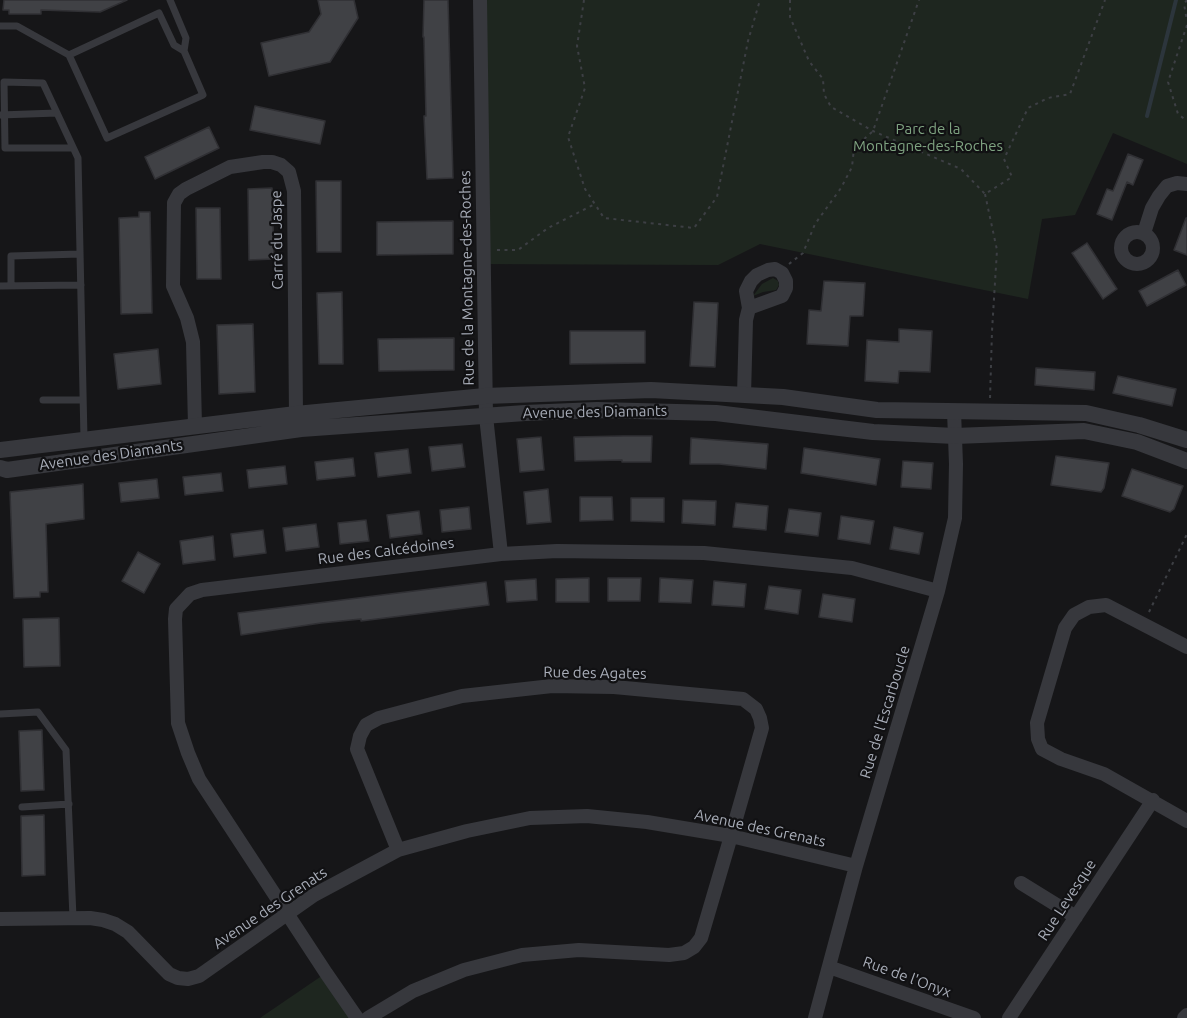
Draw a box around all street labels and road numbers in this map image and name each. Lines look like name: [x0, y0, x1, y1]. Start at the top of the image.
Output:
street label: Rue de la Montagne-des-Roches: [456, 170, 478, 386]
street label: Carré du Jaspe: [267, 190, 287, 290]
street label: Avenue des Diamants: [523, 402, 667, 422]
street label: Avenue des Diamants: [38, 436, 184, 474]
street label: Rue des Calcédoines: [317, 534, 455, 568]
street label: Rue de l'Escarboucle: [856, 643, 914, 781]
street label: Rue des Agates: [543, 663, 647, 683]
street label: Avenue des Grenats: [693, 805, 827, 851]
street label: Rue Levesque: [1034, 856, 1100, 944]
street label: Avenue des Grenats: [210, 863, 330, 953]
street label: Rue de l'Onyx: [860, 953, 954, 1001]

